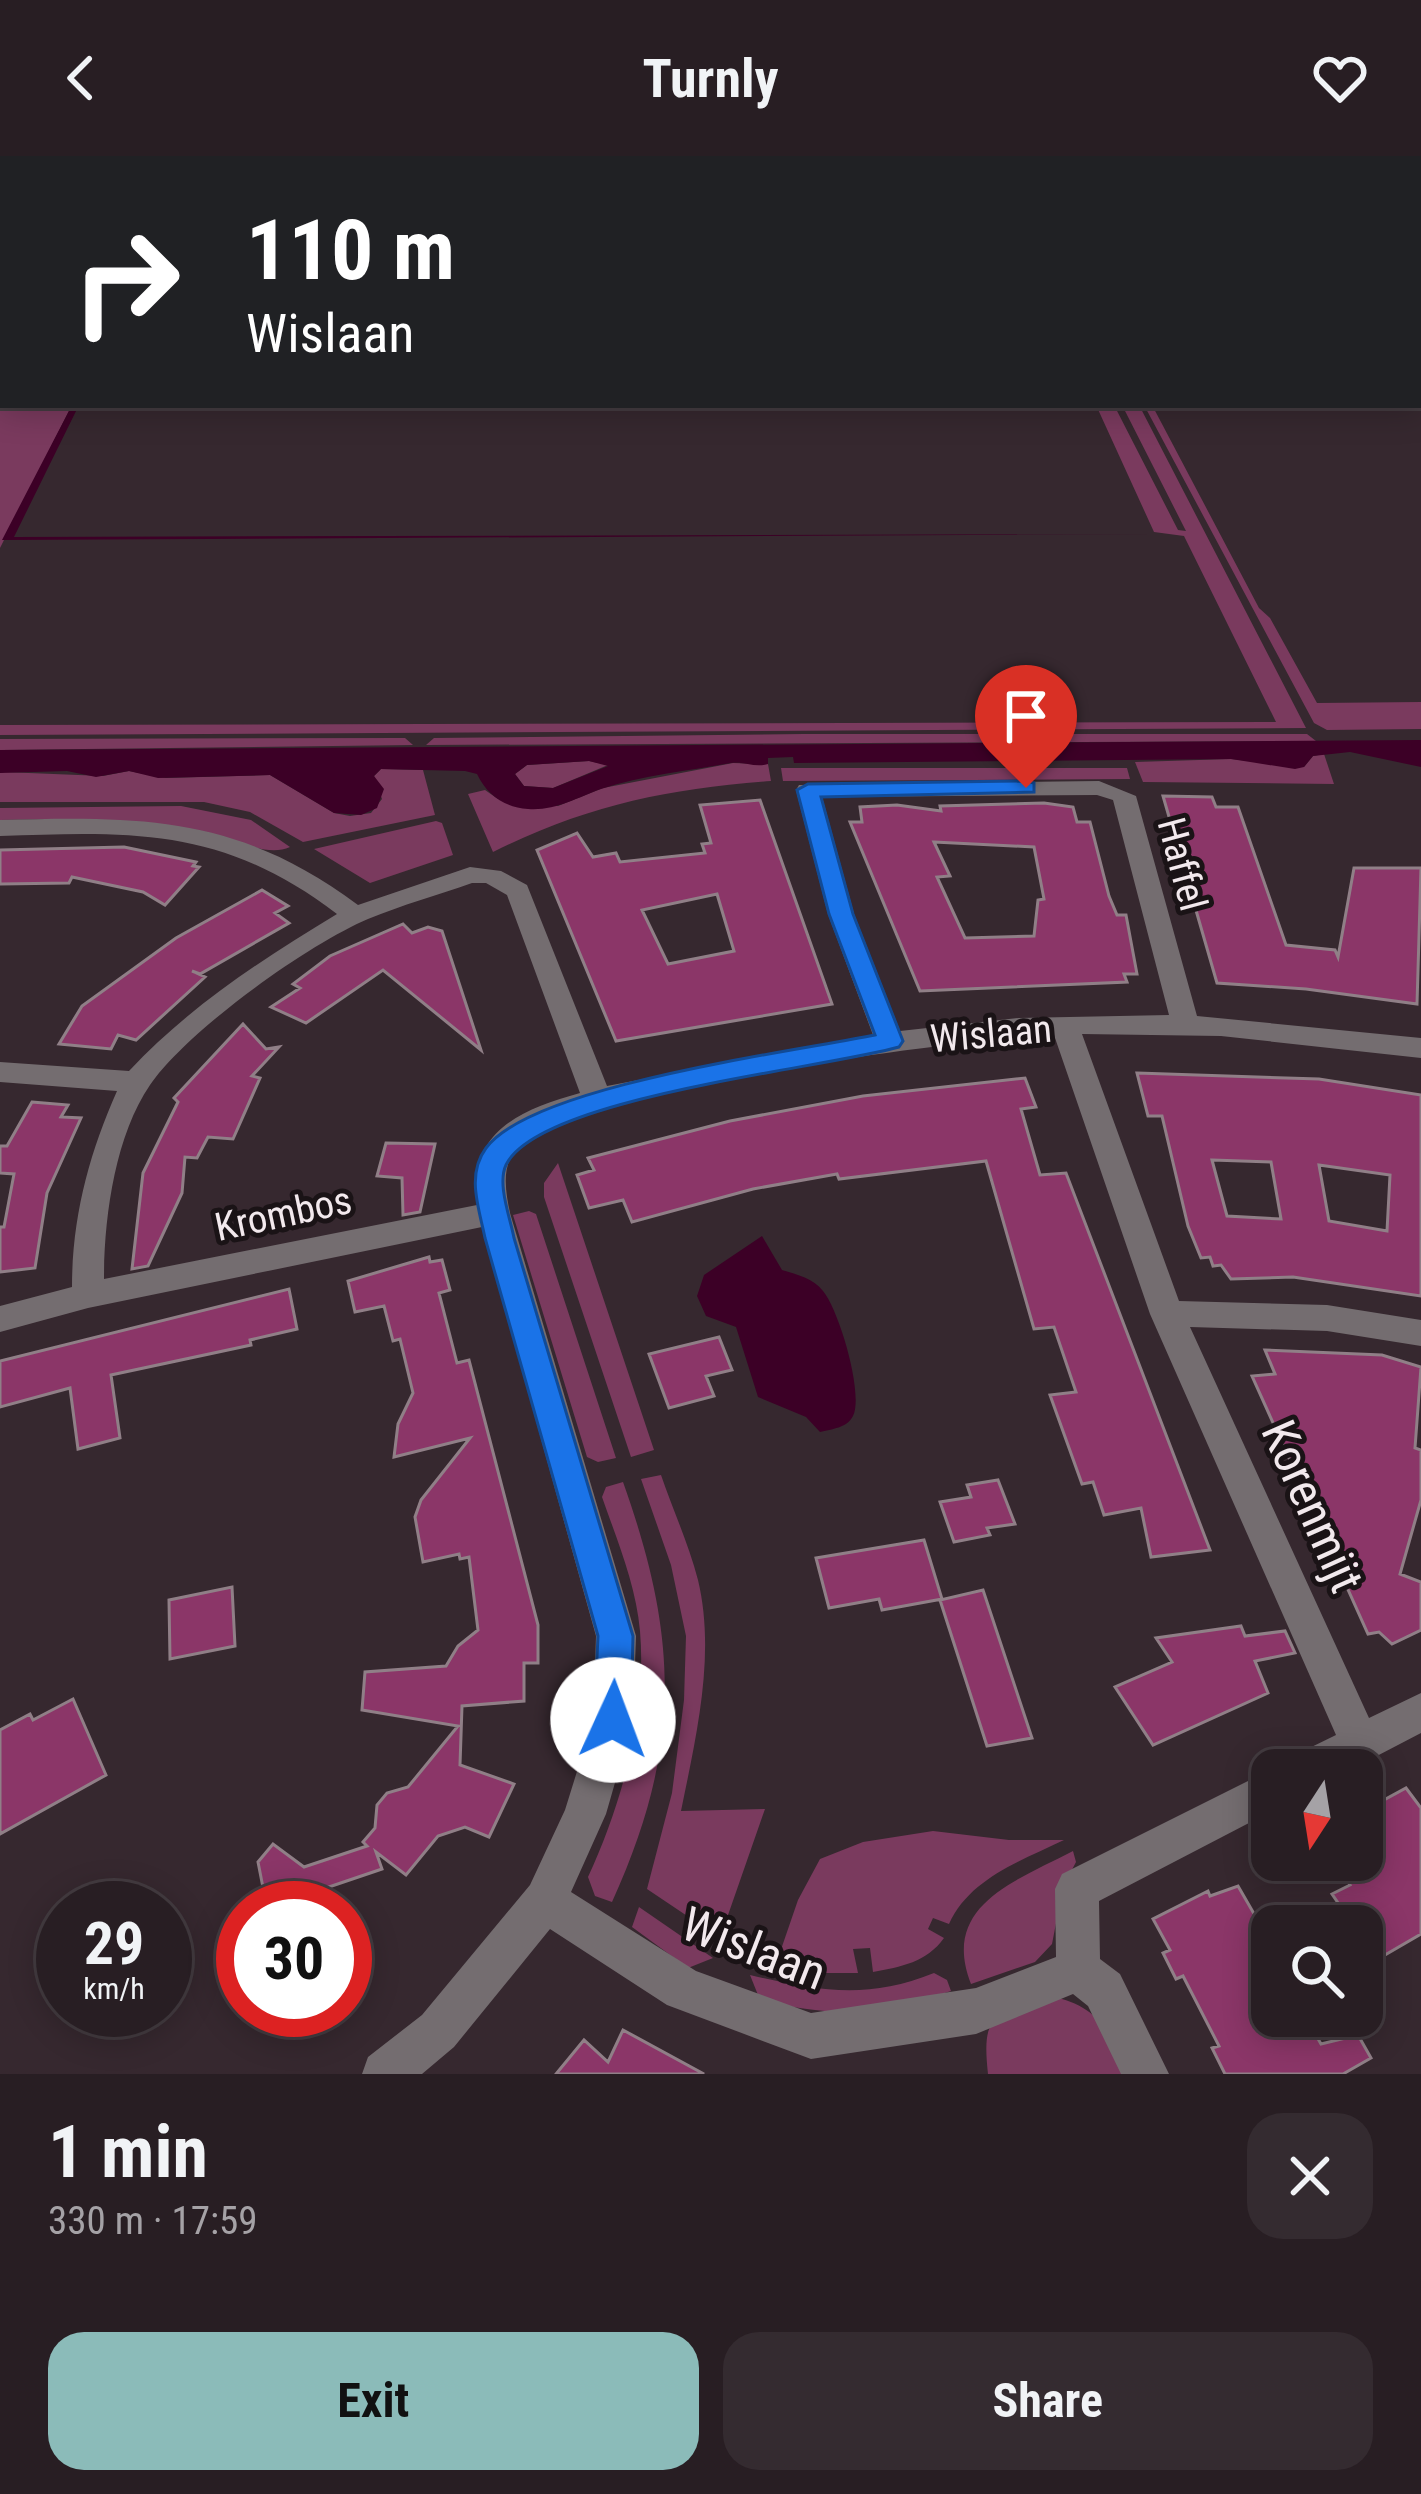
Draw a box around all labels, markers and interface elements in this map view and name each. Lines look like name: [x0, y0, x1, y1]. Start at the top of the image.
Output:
icon: back: [48, 45, 114, 111]
icon: heart: [1307, 45, 1373, 111]
text: Turnly: [642, 47, 779, 110]
text: 110 m: [246, 201, 455, 300]
icon: right: [48, 204, 204, 360]
text: Wislaan: [246, 302, 414, 365]
pin: [975, 665, 1077, 788]
icon: arrive: [993, 683, 1059, 749]
street label: Haffel: [1148, 813, 1216, 916]
street label: Wislaan: [928, 1006, 1054, 1062]
street label: Krombos: [211, 1177, 356, 1251]
street label: Korenmijt: [1250, 1412, 1376, 1601]
position arrow: [550, 1657, 676, 1783]
north arrow: [1251, 1749, 1383, 1881]
map controls: [1251, 1749, 1383, 2037]
speed limit sign: 30: [216, 1881, 372, 2037]
street label: Wislaan: [674, 1895, 834, 2002]
button: search: [1251, 1905, 1383, 2037]
text: 29: [84, 1908, 144, 1979]
text: km/h: [83, 1971, 145, 2006]
text: 1 min: [48, 2110, 208, 2195]
button: close: [1247, 2113, 1373, 2239]
text: 330 m · 17:59: [48, 2198, 258, 2244]
button: Exit: [48, 2332, 699, 2470]
button: Share: [723, 2332, 1373, 2470]

